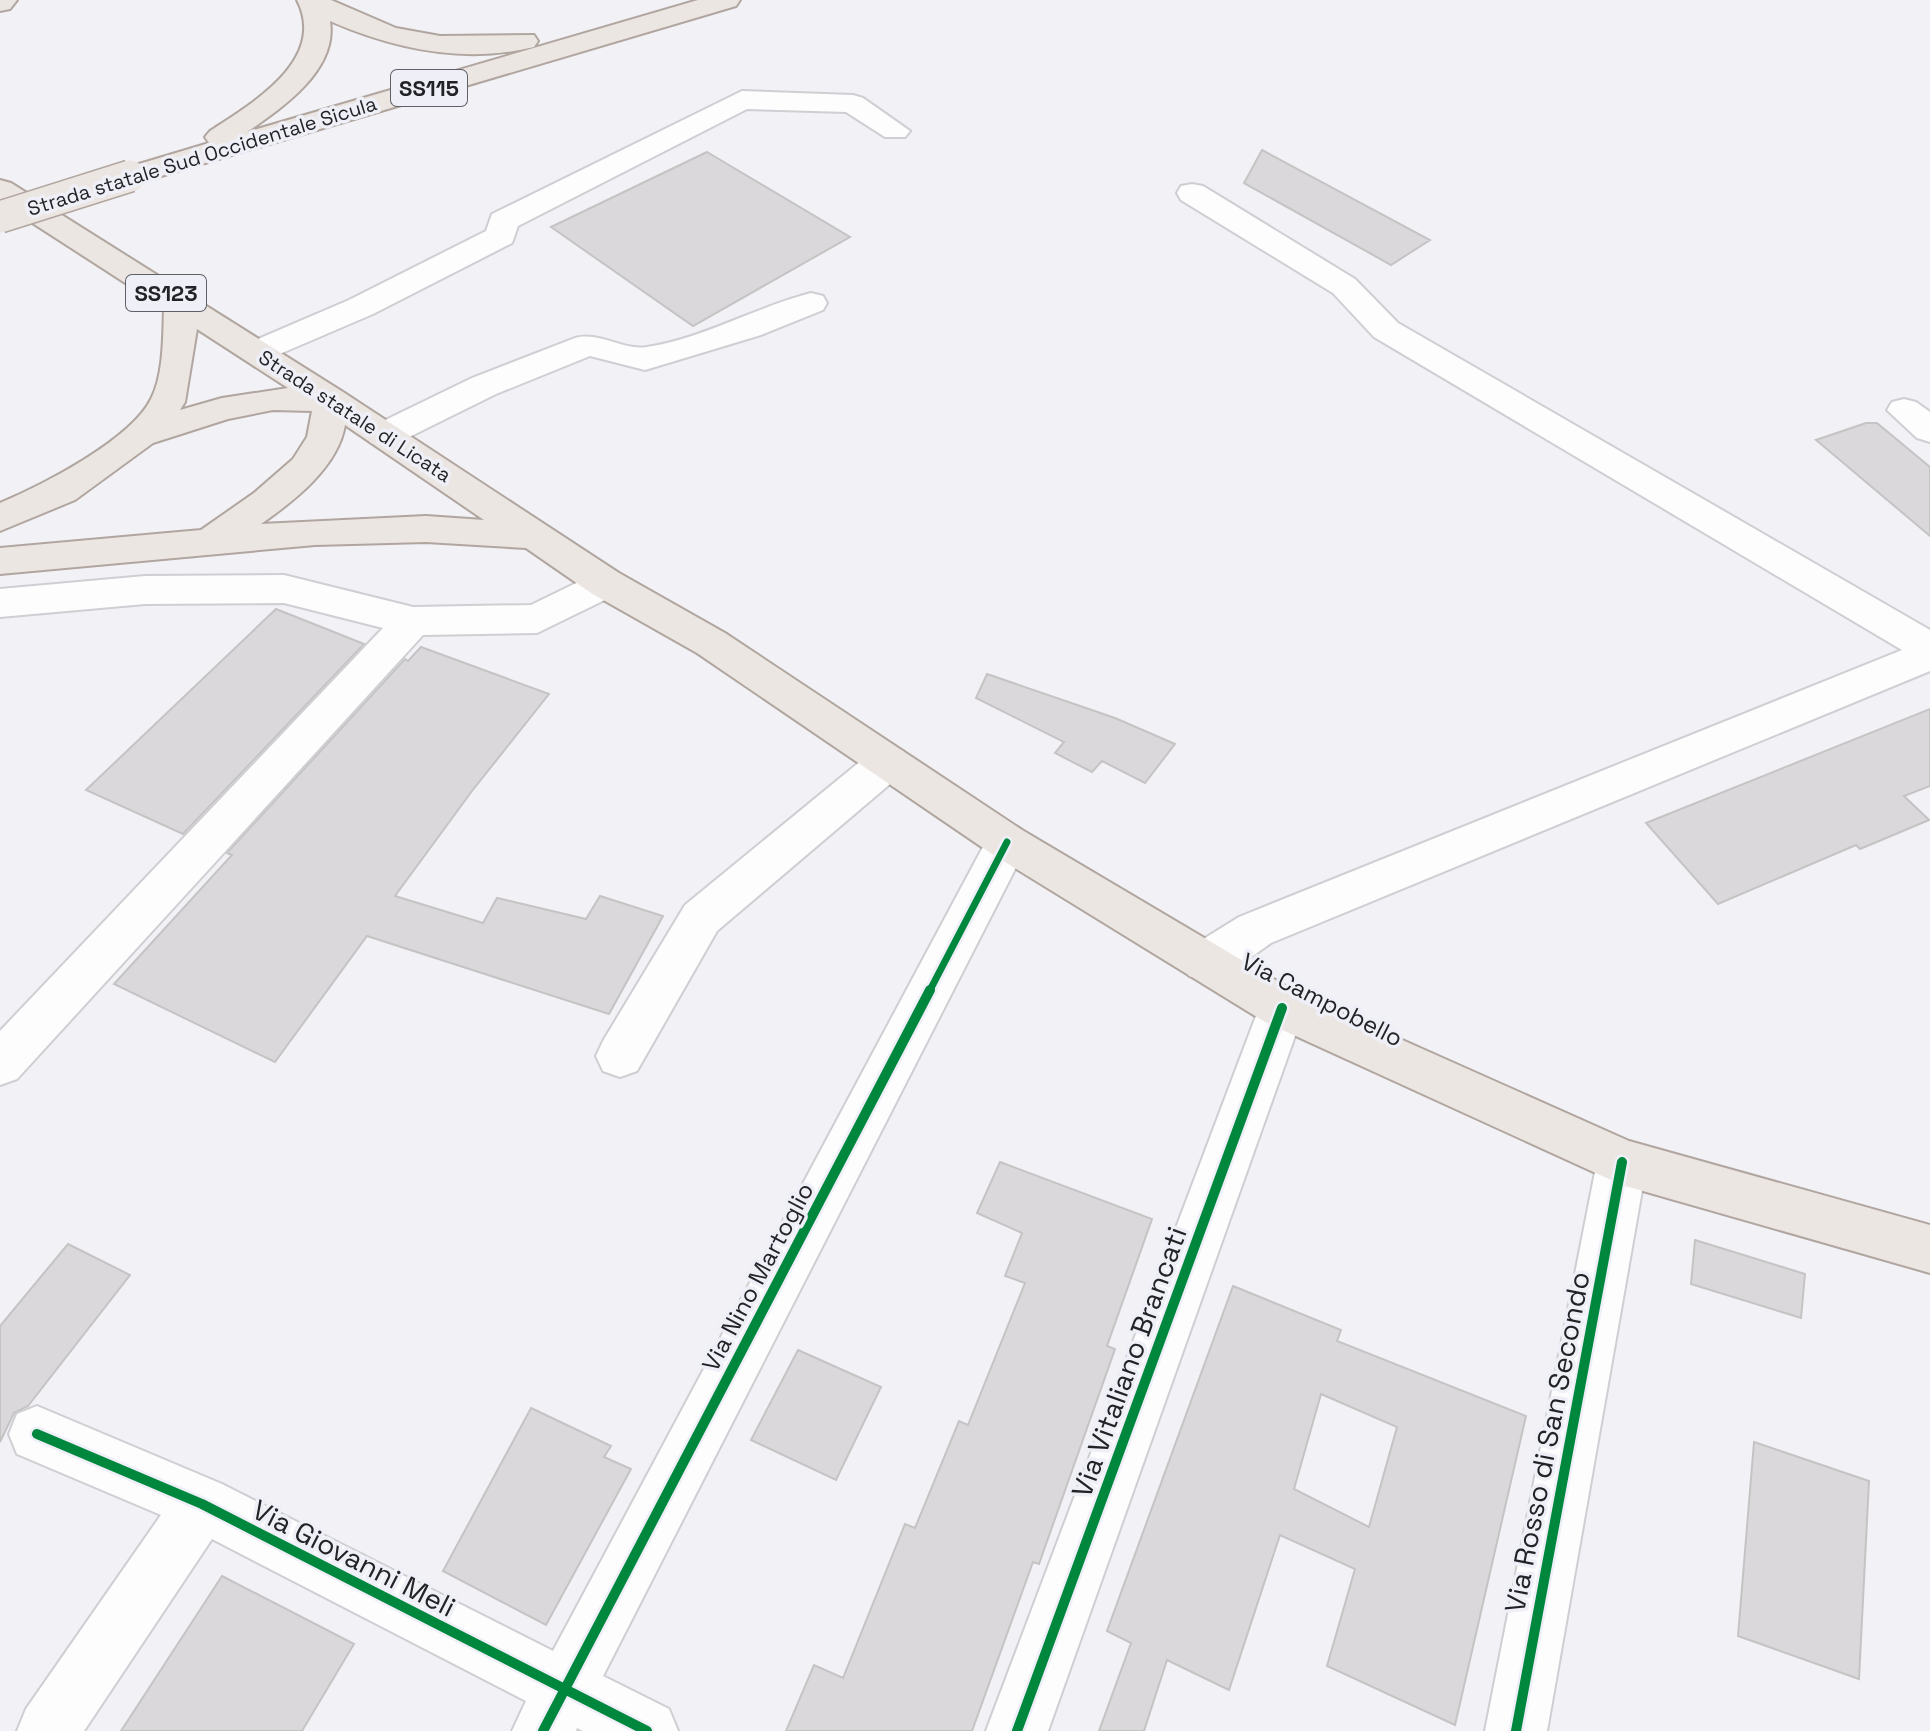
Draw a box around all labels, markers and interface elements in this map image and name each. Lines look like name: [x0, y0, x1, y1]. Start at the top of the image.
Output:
road number: SS115: [391, 70, 467, 106]
street label: Strada statale Sud Occidentale Sicula: [24, 90, 380, 222]
road number: SS123: [126, 275, 206, 311]
street label: Strada statale di Licata: [254, 344, 456, 488]
street label: Via Campobello: [1236, 946, 1408, 1054]
street label: Via Nino Martoglio: [695, 1177, 820, 1376]
street label: Via Vitaliano Brancati: [1063, 1222, 1195, 1502]
street label: Via Rosso di San Secondo: [1496, 1269, 1598, 1615]
street label: Via Giovanni Meli: [246, 1491, 462, 1625]

